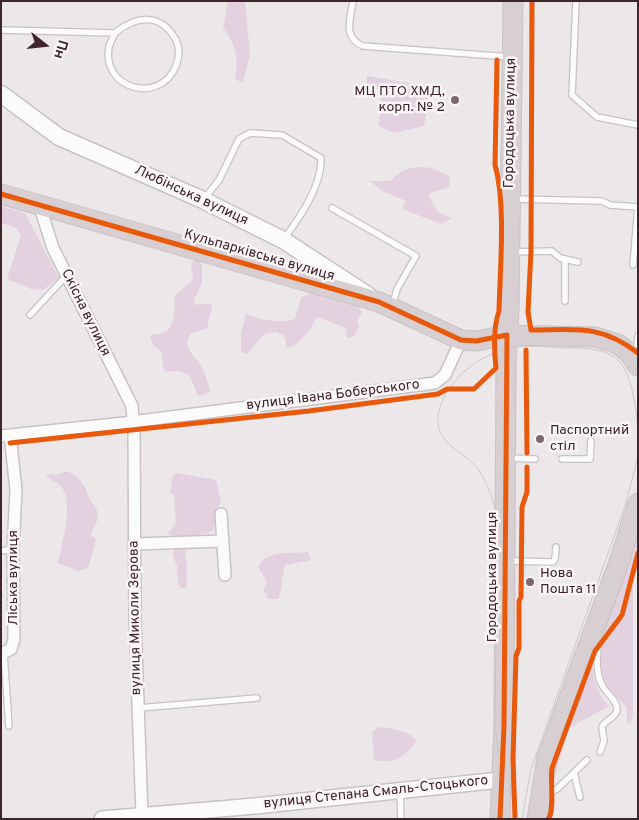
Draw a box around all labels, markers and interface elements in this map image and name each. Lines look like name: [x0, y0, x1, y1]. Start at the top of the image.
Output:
north arrow: [20, 20, 70, 70]
text: Пн: [49, 38, 71, 61]
street label: Городоцька вулиця: [501, 58, 521, 188]
place label: МЦ ПТО ХМД, корп. № 2: [354, 84, 445, 116]
marker: МЦ ПТО ХМД, корп. № 2: [449, 94, 461, 106]
street label: Любінська вулиця: [131, 162, 251, 230]
street label: Кульпарківська вулиця: [182, 226, 336, 286]
street label: Скісна вулиця: [57, 267, 113, 359]
street label: вулиця Івана Боберського: [245, 377, 421, 415]
place label: Паспортний стіл: [550, 423, 629, 456]
marker: Паспортний стіл: [534, 433, 546, 445]
street label: Городоцька вулиця: [485, 512, 501, 642]
street label: Ліська вулиця: [6, 530, 22, 626]
street label: вулиця Миколи Зерова: [126, 541, 146, 695]
place label: Нова Пошта 11: [540, 566, 597, 598]
marker: Нова Пошта 11: [524, 576, 536, 588]
street label: вулиця Степана Смаль-Стоцького: [263, 773, 489, 813]

